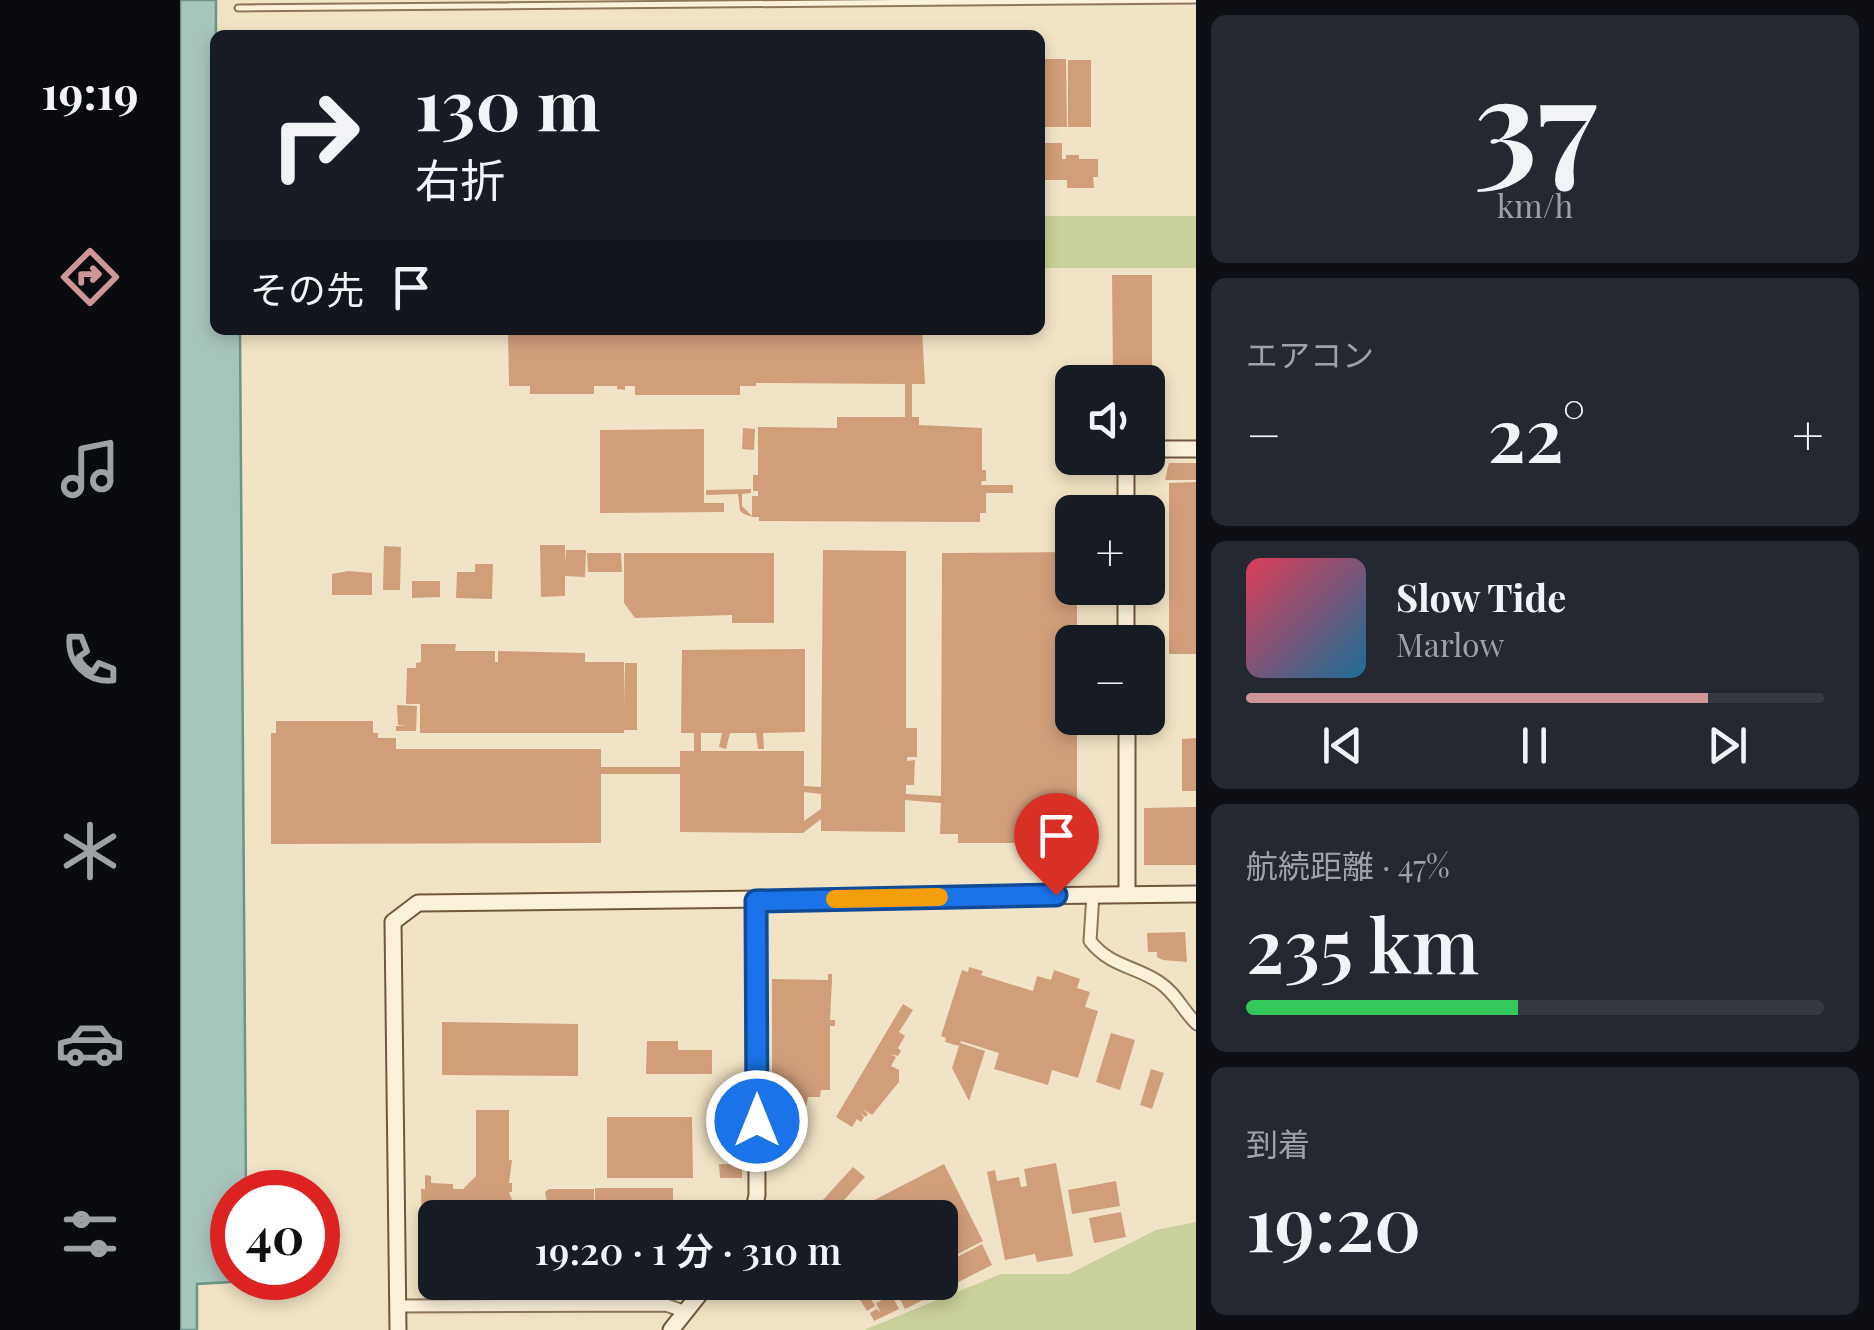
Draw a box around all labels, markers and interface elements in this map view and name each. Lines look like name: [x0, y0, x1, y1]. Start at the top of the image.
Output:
text: 37: [1474, 31, 1596, 205]
text: 130 m: [415, 55, 600, 149]
text: 19:19: [41, 61, 139, 121]
icon: right: [250, 70, 380, 200]
text: 右折: [415, 148, 505, 208]
text: km/h: [1497, 183, 1573, 226]
icon: directions: [55, 242, 125, 312]
icon: arrive: [384, 260, 439, 315]
text: その先: [250, 263, 364, 314]
text: エアコン: [1246, 332, 1374, 375]
map controls: [1055, 365, 1165, 735]
button: sound: [1055, 365, 1165, 475]
text: 22°: [1487, 382, 1586, 482]
text: −: [1246, 396, 1282, 470]
text: +: [1792, 396, 1824, 470]
icon: music: [55, 434, 125, 504]
button: +: [1055, 495, 1165, 605]
text: Slow Tide: [1396, 571, 1566, 622]
text: Marlow: [1396, 622, 1504, 665]
icon: phone: [55, 625, 125, 695]
button: −: [1055, 625, 1165, 735]
icon: previous: [1315, 718, 1370, 773]
icon: pause: [1507, 718, 1562, 773]
icon: next: [1700, 718, 1755, 773]
pin: [1014, 793, 1099, 896]
icon: arrive: [1029, 808, 1084, 863]
icon: climate: [55, 816, 125, 886]
text: 航続距離 · 47%: [1246, 843, 1450, 886]
text: 235 km: [1246, 893, 1479, 993]
icon: car: [55, 1008, 125, 1078]
position arrow: [705, 1069, 809, 1173]
text: 到着: [1246, 1121, 1310, 1164]
speed limit sign: 40: [210, 1170, 340, 1300]
text: 19:20: [1246, 1171, 1421, 1271]
icon: filters: [55, 1199, 125, 1269]
text: 19:20 · 1 分 · 310 m: [535, 1224, 841, 1275]

